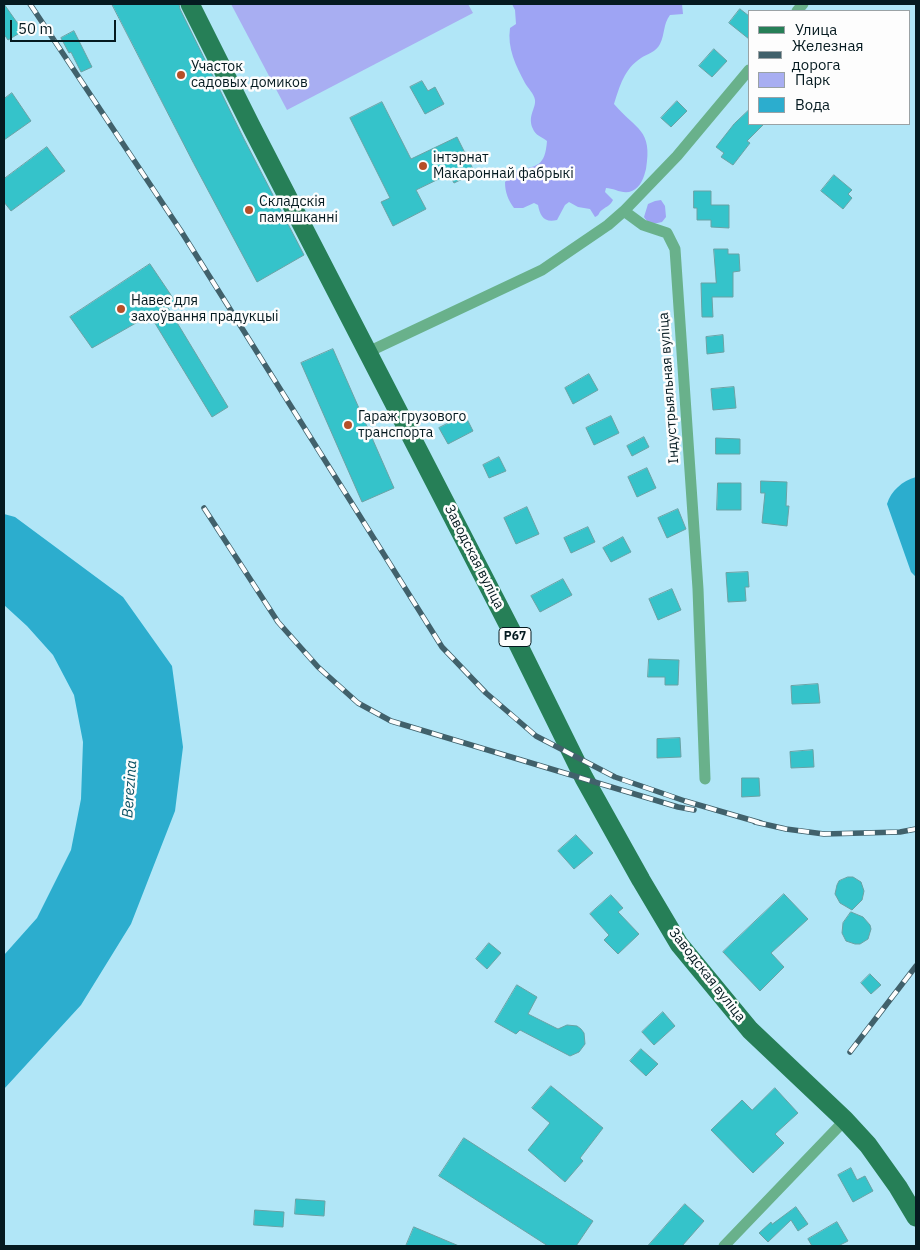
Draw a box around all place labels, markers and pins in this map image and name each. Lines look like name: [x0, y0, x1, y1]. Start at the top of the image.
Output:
place label: Участок садовых домиков: [191, 59, 308, 92]
marker: Участок садовых домиков: [175, 69, 187, 81]
place label: інтэрнат Макароннай фабрыкі: [433, 150, 574, 182]
marker: інтэрнат Макароннай фабрыкі: [417, 160, 429, 172]
place label: Складскія памяшканні: [259, 194, 338, 226]
marker: Складскія памяшканні: [243, 204, 255, 216]
place label: Навес для захоўвання прадукцыі: [131, 293, 279, 326]
marker: Навес для захоўвання прадукцыі: [115, 303, 127, 315]
place label: Гараж грузового транспорта: [358, 409, 466, 442]
marker: Гараж грузового транспорта: [342, 419, 354, 431]

